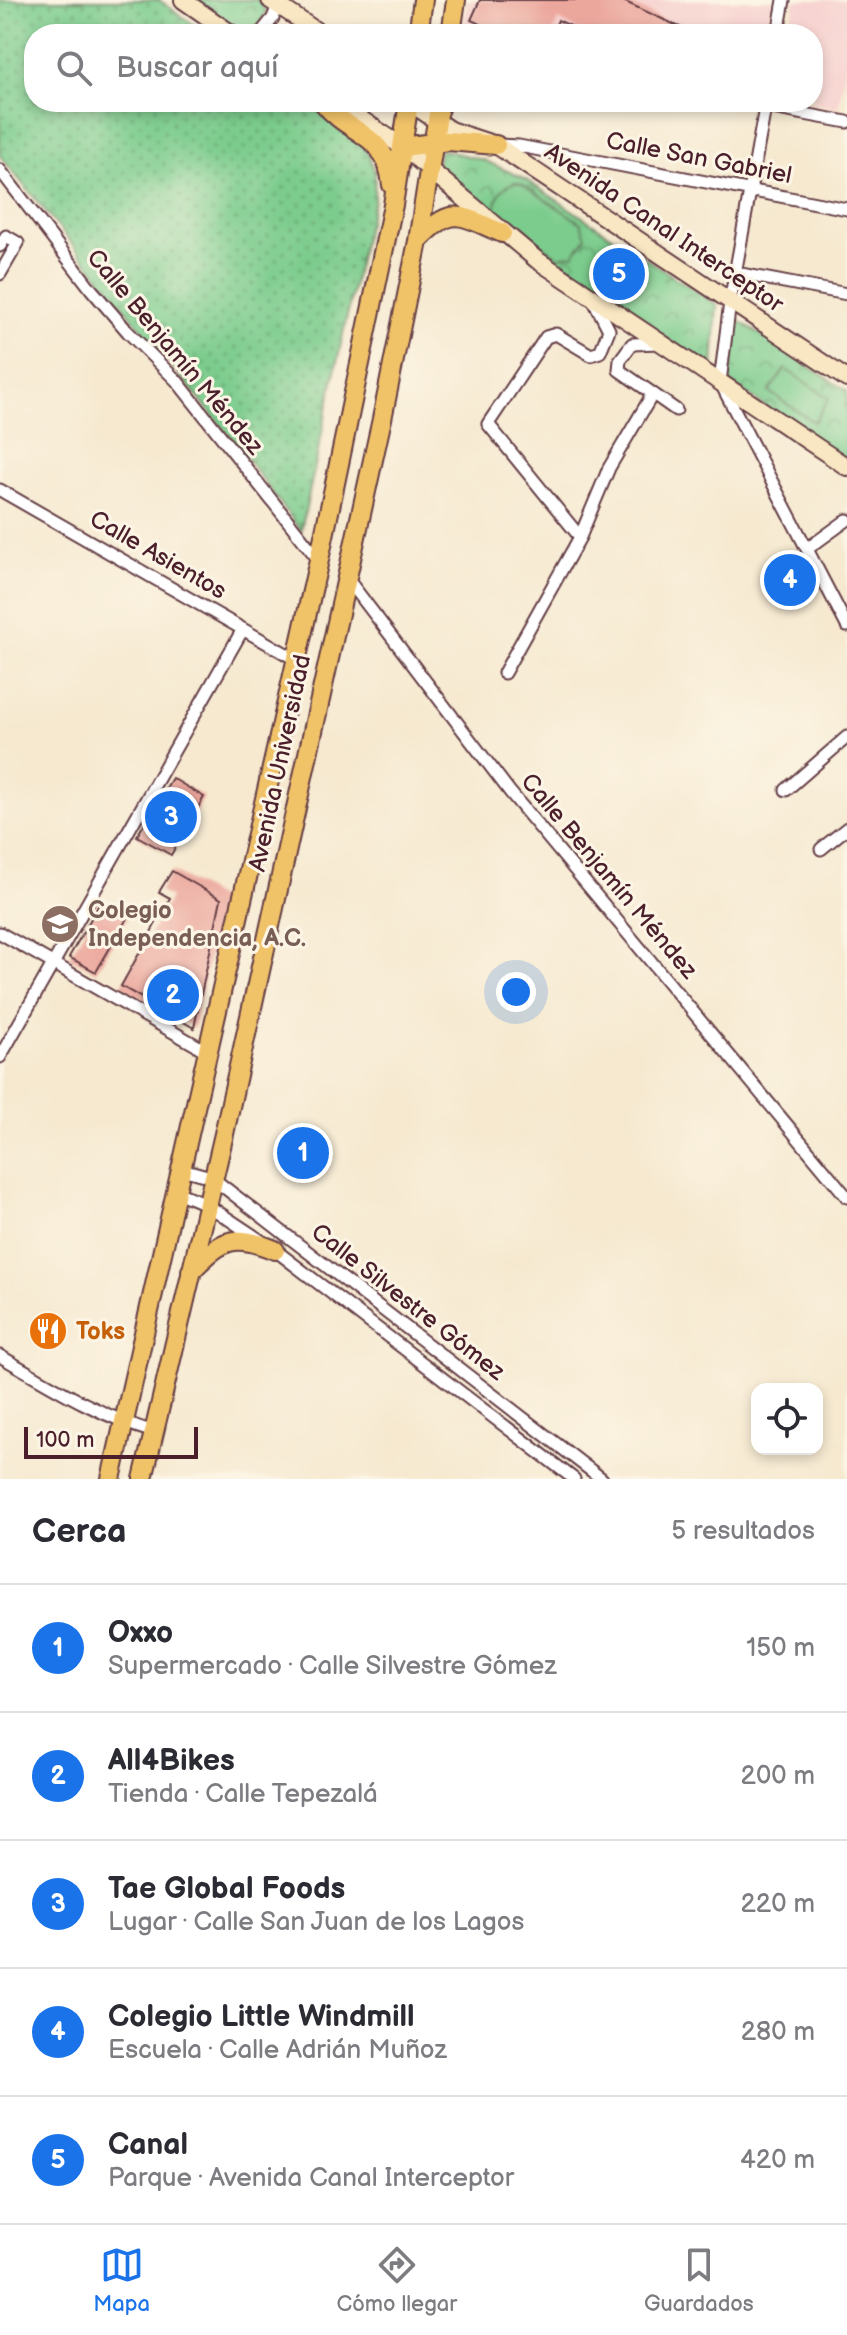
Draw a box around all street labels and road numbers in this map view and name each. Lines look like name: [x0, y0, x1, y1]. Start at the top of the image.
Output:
street label: Calle San Gabriel: [604, 126, 794, 190]
street label: Avenida Canal Interceptor: [539, 137, 789, 319]
street label: Calle Benjamín Méndez: [81, 243, 270, 461]
street label: Calle Asientos: [84, 504, 232, 606]
street label: Avenida Universidad: [243, 652, 317, 874]
street label: Calle Benjamín Méndez: [515, 767, 704, 985]
street label: Calle Silvestre Gómez: [305, 1217, 511, 1387]

